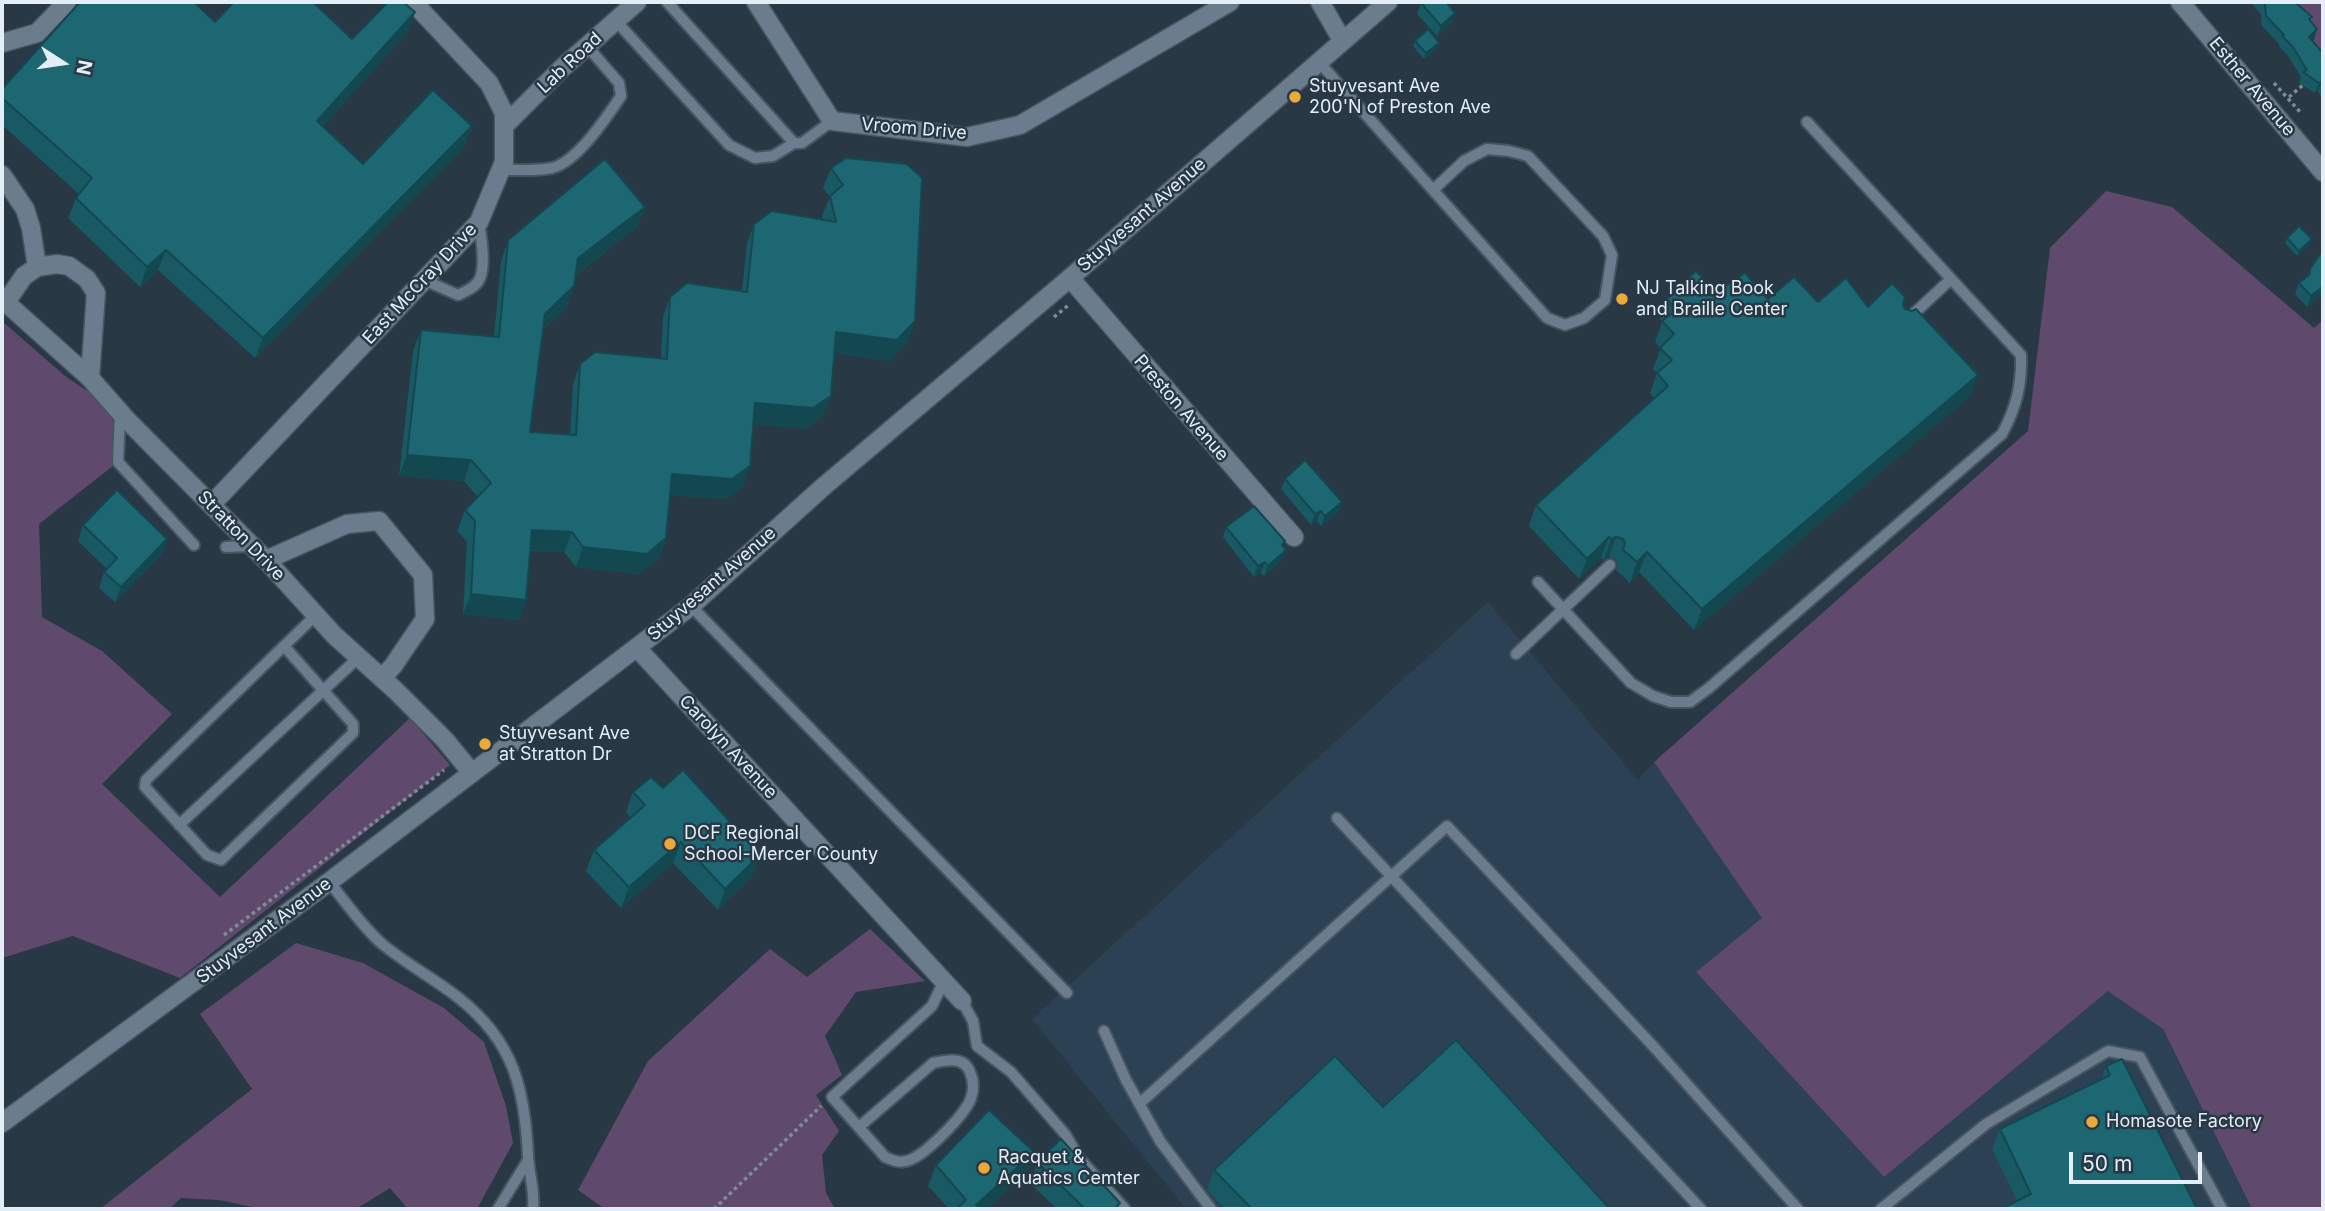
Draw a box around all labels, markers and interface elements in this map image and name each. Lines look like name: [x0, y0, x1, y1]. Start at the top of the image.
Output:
north arrow: [28, 28, 98, 98]
street label: Lab Road: [533, 28, 607, 98]
street label: Esther Avenue: [2204, 33, 2300, 141]
text: N: [71, 58, 97, 77]
place label: Stuyvesant Ave 200'N of Preston Ave: [1309, 76, 1491, 119]
marker: Stuyvesant Ave 200'N of Preston Ave: [1287, 89, 1303, 105]
street label: Vroom Drive: [860, 114, 968, 144]
street label: Stuyvesant Avenue: [1073, 153, 1211, 277]
street label: East McCray Drive: [358, 219, 482, 349]
place label: NJ Talking Book and Braille Center: [1636, 278, 1787, 320]
marker: NJ Talking Book and Braille Center: [1614, 291, 1630, 307]
street label: Preston Avenue: [1129, 351, 1233, 465]
street label: Stratton Drive: [193, 487, 289, 585]
street label: Stuyvesant Avenue: [643, 522, 781, 646]
street label: Carolyn Avenue: [674, 691, 782, 803]
place label: Stuyvesant Ave at Stratton Dr: [499, 723, 630, 766]
marker: Stuyvesant Ave at Stratton Dr: [477, 736, 493, 752]
place label: DCF Regional School-Mercer County: [684, 823, 878, 866]
marker: DCF Regional School-Mercer County: [662, 836, 678, 852]
street label: Stuyvesant Avenue: [192, 873, 336, 989]
place label: Homasote Factory: [2106, 1111, 2262, 1133]
marker: Homasote Factory: [2084, 1114, 2100, 1130]
scale bar: [2073, 1138, 2206, 1182]
place label: Racquet & Aquatics Cemter: [998, 1147, 1140, 1190]
text: 50 m: [2082, 1151, 2132, 1176]
marker: Racquet & Aquatics Cemter: [976, 1160, 992, 1176]

